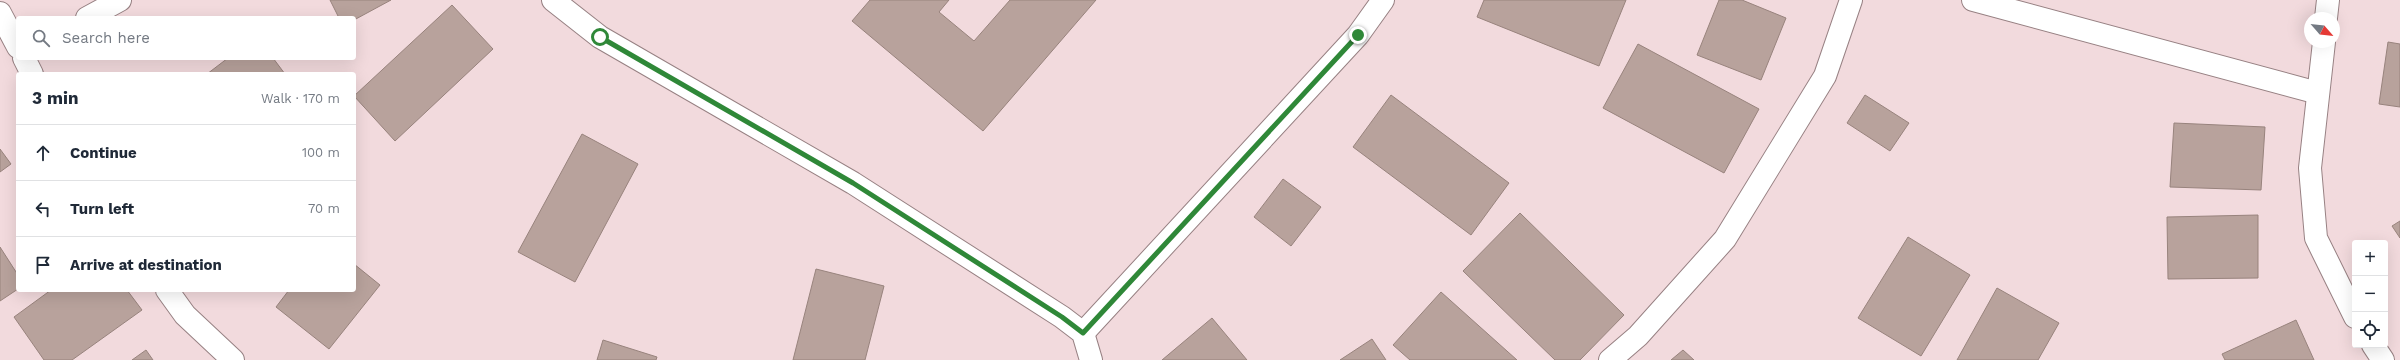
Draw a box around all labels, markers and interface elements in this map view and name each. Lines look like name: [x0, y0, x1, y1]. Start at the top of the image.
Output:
north arrow: [2304, 12, 2340, 48]
search box: [16, 16, 356, 60]
route end: [1349, 26, 1367, 44]
icon: search: [30, 27, 52, 49]
route start: [591, 28, 609, 46]
text: Search here: [62, 29, 150, 47]
text: 3 min: [32, 88, 78, 108]
text: Walk · 170 m: [261, 91, 340, 106]
icon: ahead: [32, 142, 54, 164]
text: Continue: [70, 144, 137, 162]
text: 100 m: [302, 145, 340, 160]
icon: left: [32, 198, 54, 220]
text: Turn left: [70, 200, 134, 218]
text: 70 m: [308, 201, 340, 216]
map controls: [2352, 240, 2388, 348]
button: +: [2352, 240, 2388, 276]
icon: arrive: [32, 254, 54, 276]
text: Arrive at destination: [70, 256, 222, 274]
button: −: [2352, 276, 2388, 312]
button: locate: [2352, 312, 2388, 348]

